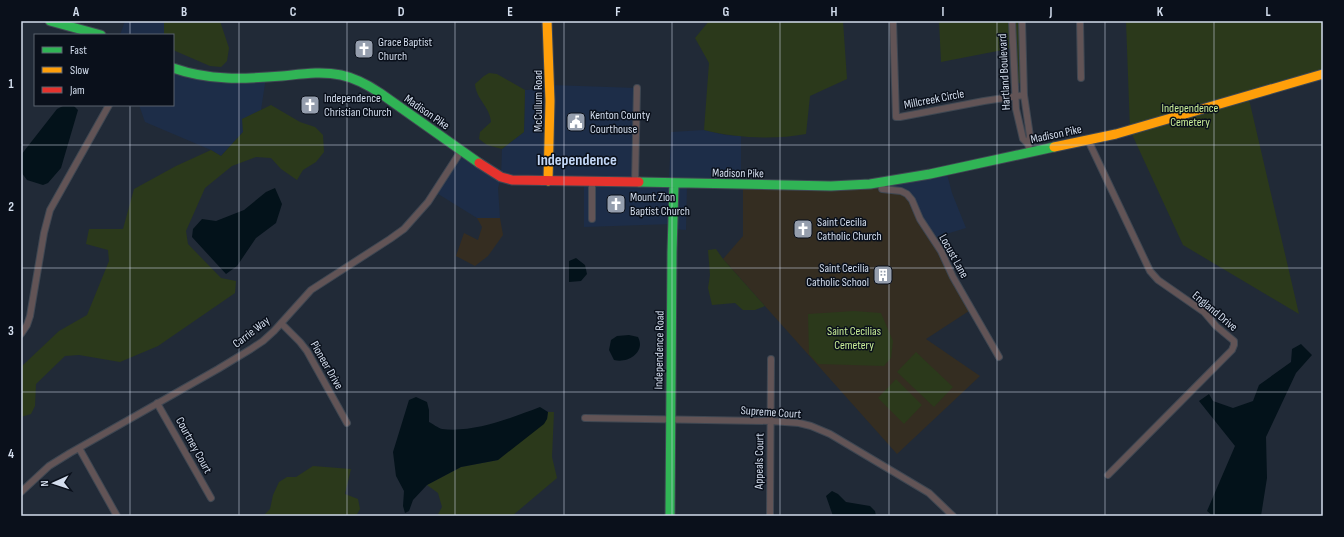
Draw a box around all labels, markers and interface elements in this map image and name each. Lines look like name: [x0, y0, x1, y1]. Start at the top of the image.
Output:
text: A: [72, 4, 80, 20]
text: B: [181, 4, 187, 20]
text: C: [290, 4, 297, 20]
text: D: [398, 4, 405, 20]
text: E: [507, 4, 513, 20]
text: F: [615, 4, 621, 20]
text: G: [723, 4, 730, 20]
text: H: [831, 4, 838, 20]
text: I: [942, 4, 945, 20]
text: J: [1049, 4, 1053, 20]
text: K: [1157, 4, 1164, 20]
text: L: [1265, 4, 1271, 20]
street label: Hartland Boulevard: [995, 33, 1014, 111]
legend: [34, 34, 174, 106]
place label: Grace Baptist Church: [378, 35, 433, 64]
church icon: Grace Baptist Church: [353, 38, 375, 60]
text: Fast: [70, 43, 87, 58]
text: Slow: [70, 63, 89, 78]
street label: McCullum Road: [531, 70, 546, 132]
text: 1: [8, 76, 14, 92]
text: Jam: [69, 83, 85, 98]
street label: Millcreek Circle: [903, 86, 966, 113]
place label: Independence Christian Church: [324, 91, 392, 120]
street label: Madison Pike: [401, 91, 452, 134]
church icon: Independence Christian Church: [299, 94, 321, 116]
park label: Independence Cemetery: [1162, 101, 1219, 130]
place label: Kenton County Courthouse: [590, 108, 650, 137]
public building icon: Kenton County Courthouse: [565, 111, 587, 133]
street label: Madison Pike: [1029, 122, 1083, 147]
district label: Independence: [537, 151, 617, 170]
street label: Madison Pike: [712, 166, 764, 181]
place label: Mount Zion Baptist Church: [630, 190, 690, 219]
church icon: Mount Zion Baptist Church: [605, 193, 627, 215]
text: 2: [8, 199, 14, 215]
place label: Saint Cecilia Catholic Church: [817, 215, 882, 244]
church icon: Saint Cecilia Catholic Church: [792, 218, 814, 240]
street label: Locust Lane: [935, 232, 972, 281]
place label: Saint Cecilia Catholic School: [806, 261, 869, 290]
building icon: Saint Cecilia Catholic School: [872, 264, 894, 286]
street label: England Drive: [1189, 288, 1241, 335]
street label: Independence Road: [651, 311, 668, 390]
street label: Carrie Way: [230, 313, 273, 351]
text: 3: [8, 323, 14, 339]
park label: Saint Cecilias Cemetery: [827, 324, 881, 353]
street label: Pioneer Drive: [307, 338, 346, 392]
street label: Supreme Court: [740, 403, 802, 422]
street label: Courtney Court: [172, 414, 215, 476]
street label: Appeals Court: [751, 432, 767, 490]
text: 4: [8, 446, 14, 462]
north arrow: [34, 463, 74, 503]
text: N: [38, 480, 51, 487]

